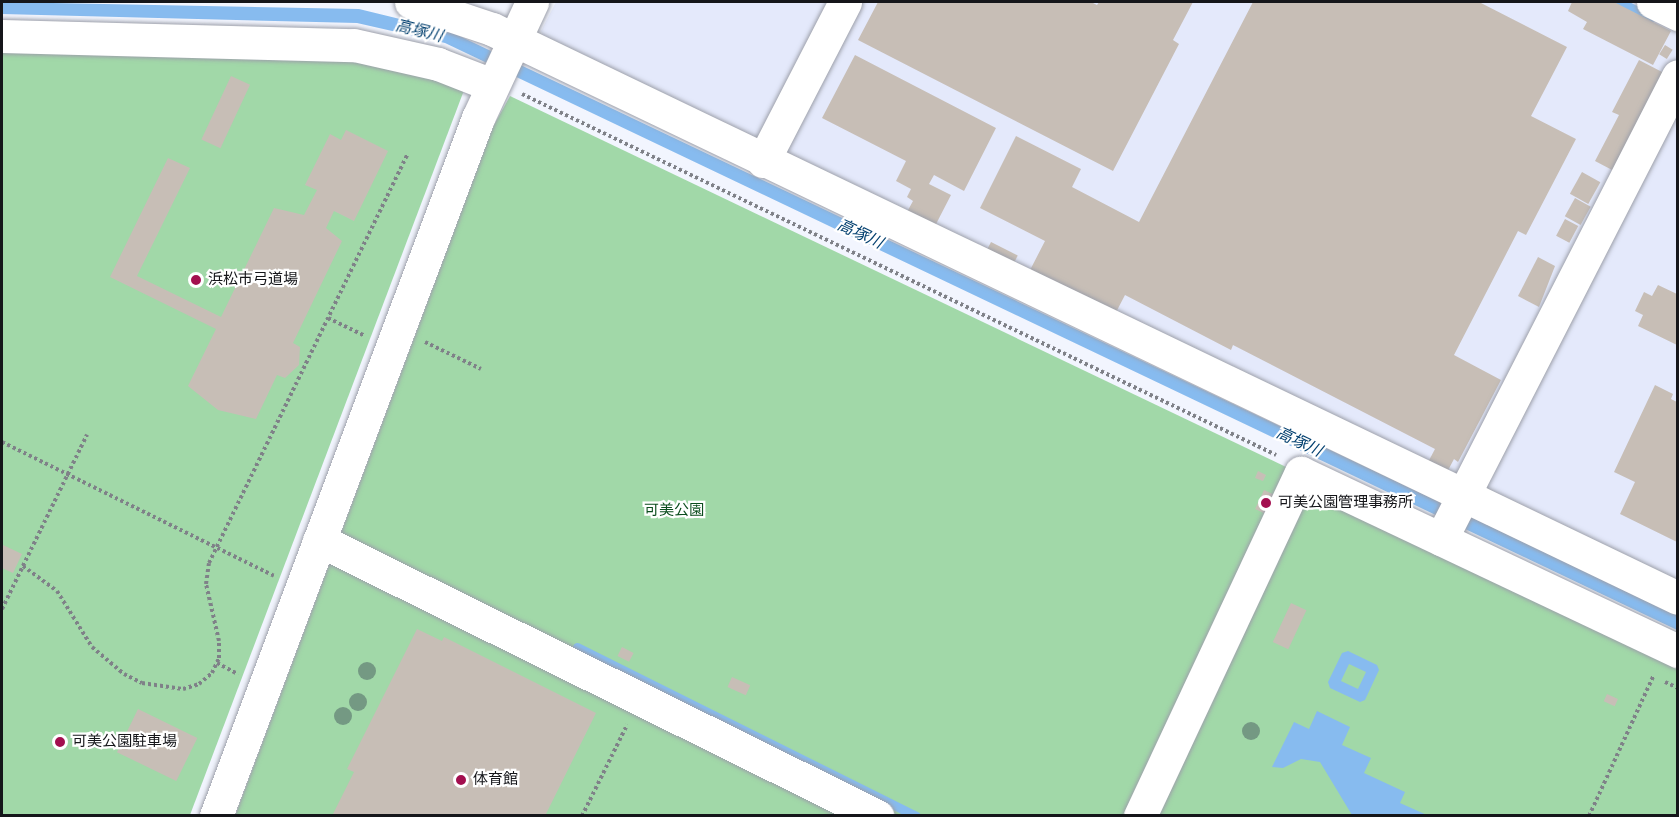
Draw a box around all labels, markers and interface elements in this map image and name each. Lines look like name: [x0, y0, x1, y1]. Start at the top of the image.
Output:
water label: 高塚川: [393, 16, 445, 46]
water label: 高塚川: [834, 215, 886, 253]
place label: 浜松市弓道場: [208, 271, 298, 289]
marker: 浜松市弓道場: [189, 273, 203, 287]
water label: 高塚川: [1273, 423, 1325, 461]
place label: 可美公園管理事務所: [1278, 494, 1413, 512]
marker: 可美公園管理事務所: [1259, 496, 1273, 510]
park label: 可美公園: [644, 502, 704, 520]
place label: 可美公園駐車場: [72, 733, 177, 751]
marker: 可美公園駐車場: [53, 735, 67, 749]
place label: 体育館: [473, 771, 518, 789]
marker: 体育館: [454, 773, 468, 787]

